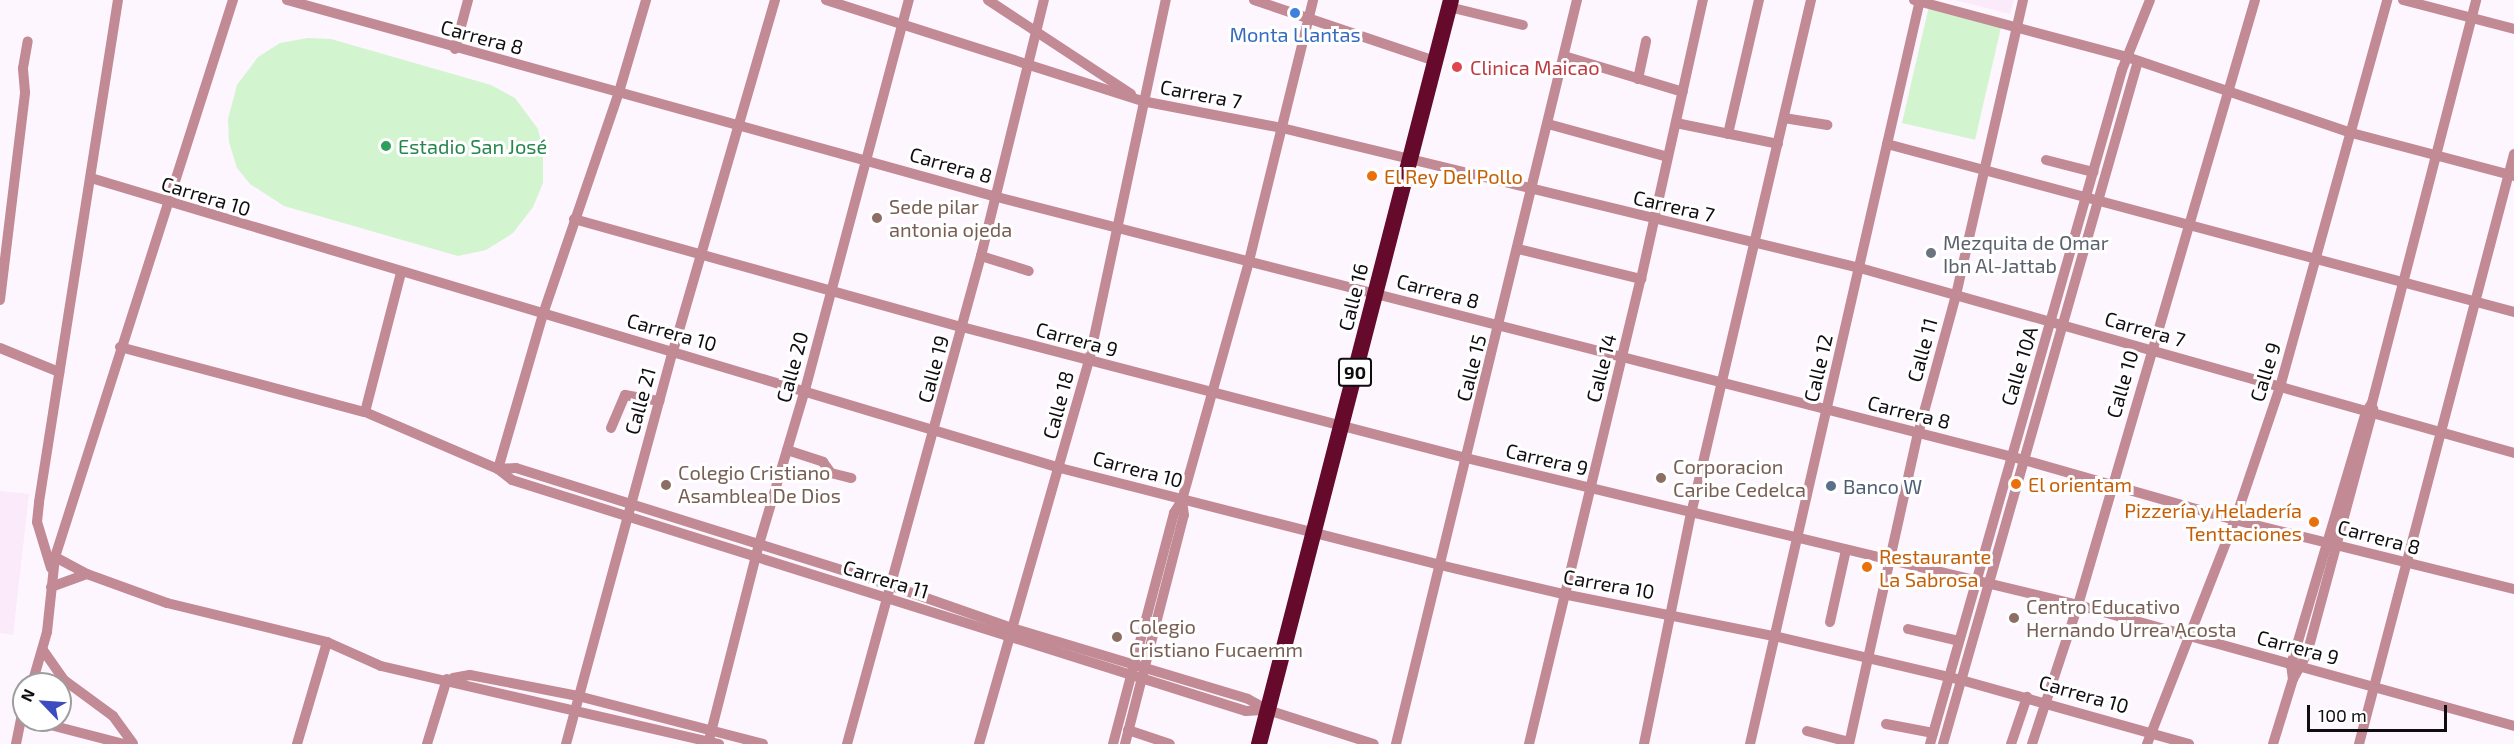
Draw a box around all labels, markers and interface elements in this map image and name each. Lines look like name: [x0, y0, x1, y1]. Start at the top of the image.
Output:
marker: Monta Llantas: [1288, 6, 1302, 20]
street label: Carrera 8: [438, 14, 526, 60]
place label: Monta Llantas: [1229, 22, 1361, 46]
place label: Clinica Maicao: [1470, 55, 1600, 79]
marker: Clinica Maicao: [1448, 58, 1466, 76]
street label: Carrera 7: [1158, 74, 1244, 114]
place label: Estadio San José: [398, 134, 548, 158]
marker: Estadio San José: [379, 139, 393, 153]
street label: Carrera 8: [907, 142, 995, 188]
place label: El Rey Del Pollo: [1384, 164, 1524, 188]
marker: El Rey Del Pollo: [1365, 169, 1379, 183]
street label: Carrera 10: [158, 171, 254, 221]
street label: Carrera 7: [1631, 185, 1717, 227]
place label: Sede pilar antonia ojeda: [889, 195, 1012, 242]
marker: Sede pilar antonia ojeda: [870, 211, 884, 225]
place label: Mezquita de Omar Ibn Al-Jattab: [1943, 230, 2109, 277]
marker: Mezquita de Omar Ibn Al-Jattab: [1924, 246, 1938, 260]
street label: Calle 16: [1333, 261, 1373, 333]
street label: Carrera 8: [1394, 268, 1482, 314]
street label: Carrera 7: [2102, 306, 2188, 352]
street label: Carrera 10: [624, 308, 720, 356]
street label: Calle 11: [1902, 315, 1942, 385]
street label: Carrera 9: [1033, 317, 1121, 361]
street label: Calle 10A: [1996, 323, 2042, 409]
street label: Calle 20: [771, 329, 813, 405]
street label: Calle 14: [1581, 331, 1621, 405]
street label: Calle 15: [1451, 332, 1491, 404]
street label: Calle 12: [1799, 332, 1837, 404]
street label: Calle 19: [912, 333, 954, 405]
street label: Calle 9: [2245, 339, 2285, 405]
street label: Calle 10: [2101, 347, 2143, 421]
road number: 90: [1337, 357, 1373, 387]
street label: Calle 21: [620, 365, 660, 437]
street label: Calle 18: [1037, 368, 1079, 442]
street label: Carrera 8: [1865, 390, 1953, 434]
street label: Carrera 9: [1503, 438, 1591, 480]
street label: Carrera 10: [1090, 445, 1186, 493]
place label: Corporacion Caribe Cedelca: [1673, 454, 1806, 501]
place label: Colegio Cristiano Asamblea De Dios: [678, 461, 841, 508]
marker: Corporacion Caribe Cedelca: [1654, 471, 1668, 485]
place label: El orientam: [2028, 472, 2132, 496]
place label: Banco W: [1843, 474, 1922, 498]
marker: El orientam: [2009, 477, 2023, 491]
marker: Colegio Cristiano Asamblea De Dios: [659, 478, 673, 492]
marker: Banco W: [1824, 479, 1838, 493]
place label: Pizzería y Heladería Tenttaciones: [2123, 498, 2302, 545]
street label: Carrera 8: [2335, 514, 2423, 560]
marker: Pizzería y Heladería Tenttaciones: [2307, 515, 2321, 529]
place label: Restaurante La Sabrosa: [1879, 544, 1991, 591]
street label: Carrera 11: [840, 555, 932, 603]
marker: Restaurante La Sabrosa: [1860, 560, 1874, 574]
street label: Carrera 10: [1561, 564, 1657, 604]
place label: Centro Educativo Hernando Urrea Acosta: [2026, 594, 2237, 641]
marker: Centro Educativo Hernando Urrea Acosta: [2007, 611, 2021, 625]
place label: Colegio Cristiano Fucaemm: [1129, 614, 1303, 661]
street label: Carrera 9: [2254, 625, 2342, 669]
marker: Colegio Cristiano Fucaemm: [1110, 630, 1124, 644]
street label: Carrera 10: [2036, 670, 2132, 718]
north arrow: [12, 672, 72, 732]
text: N: [16, 686, 38, 704]
scale bar: [2310, 693, 2450, 731]
text: 100 m: [2318, 704, 2367, 726]

